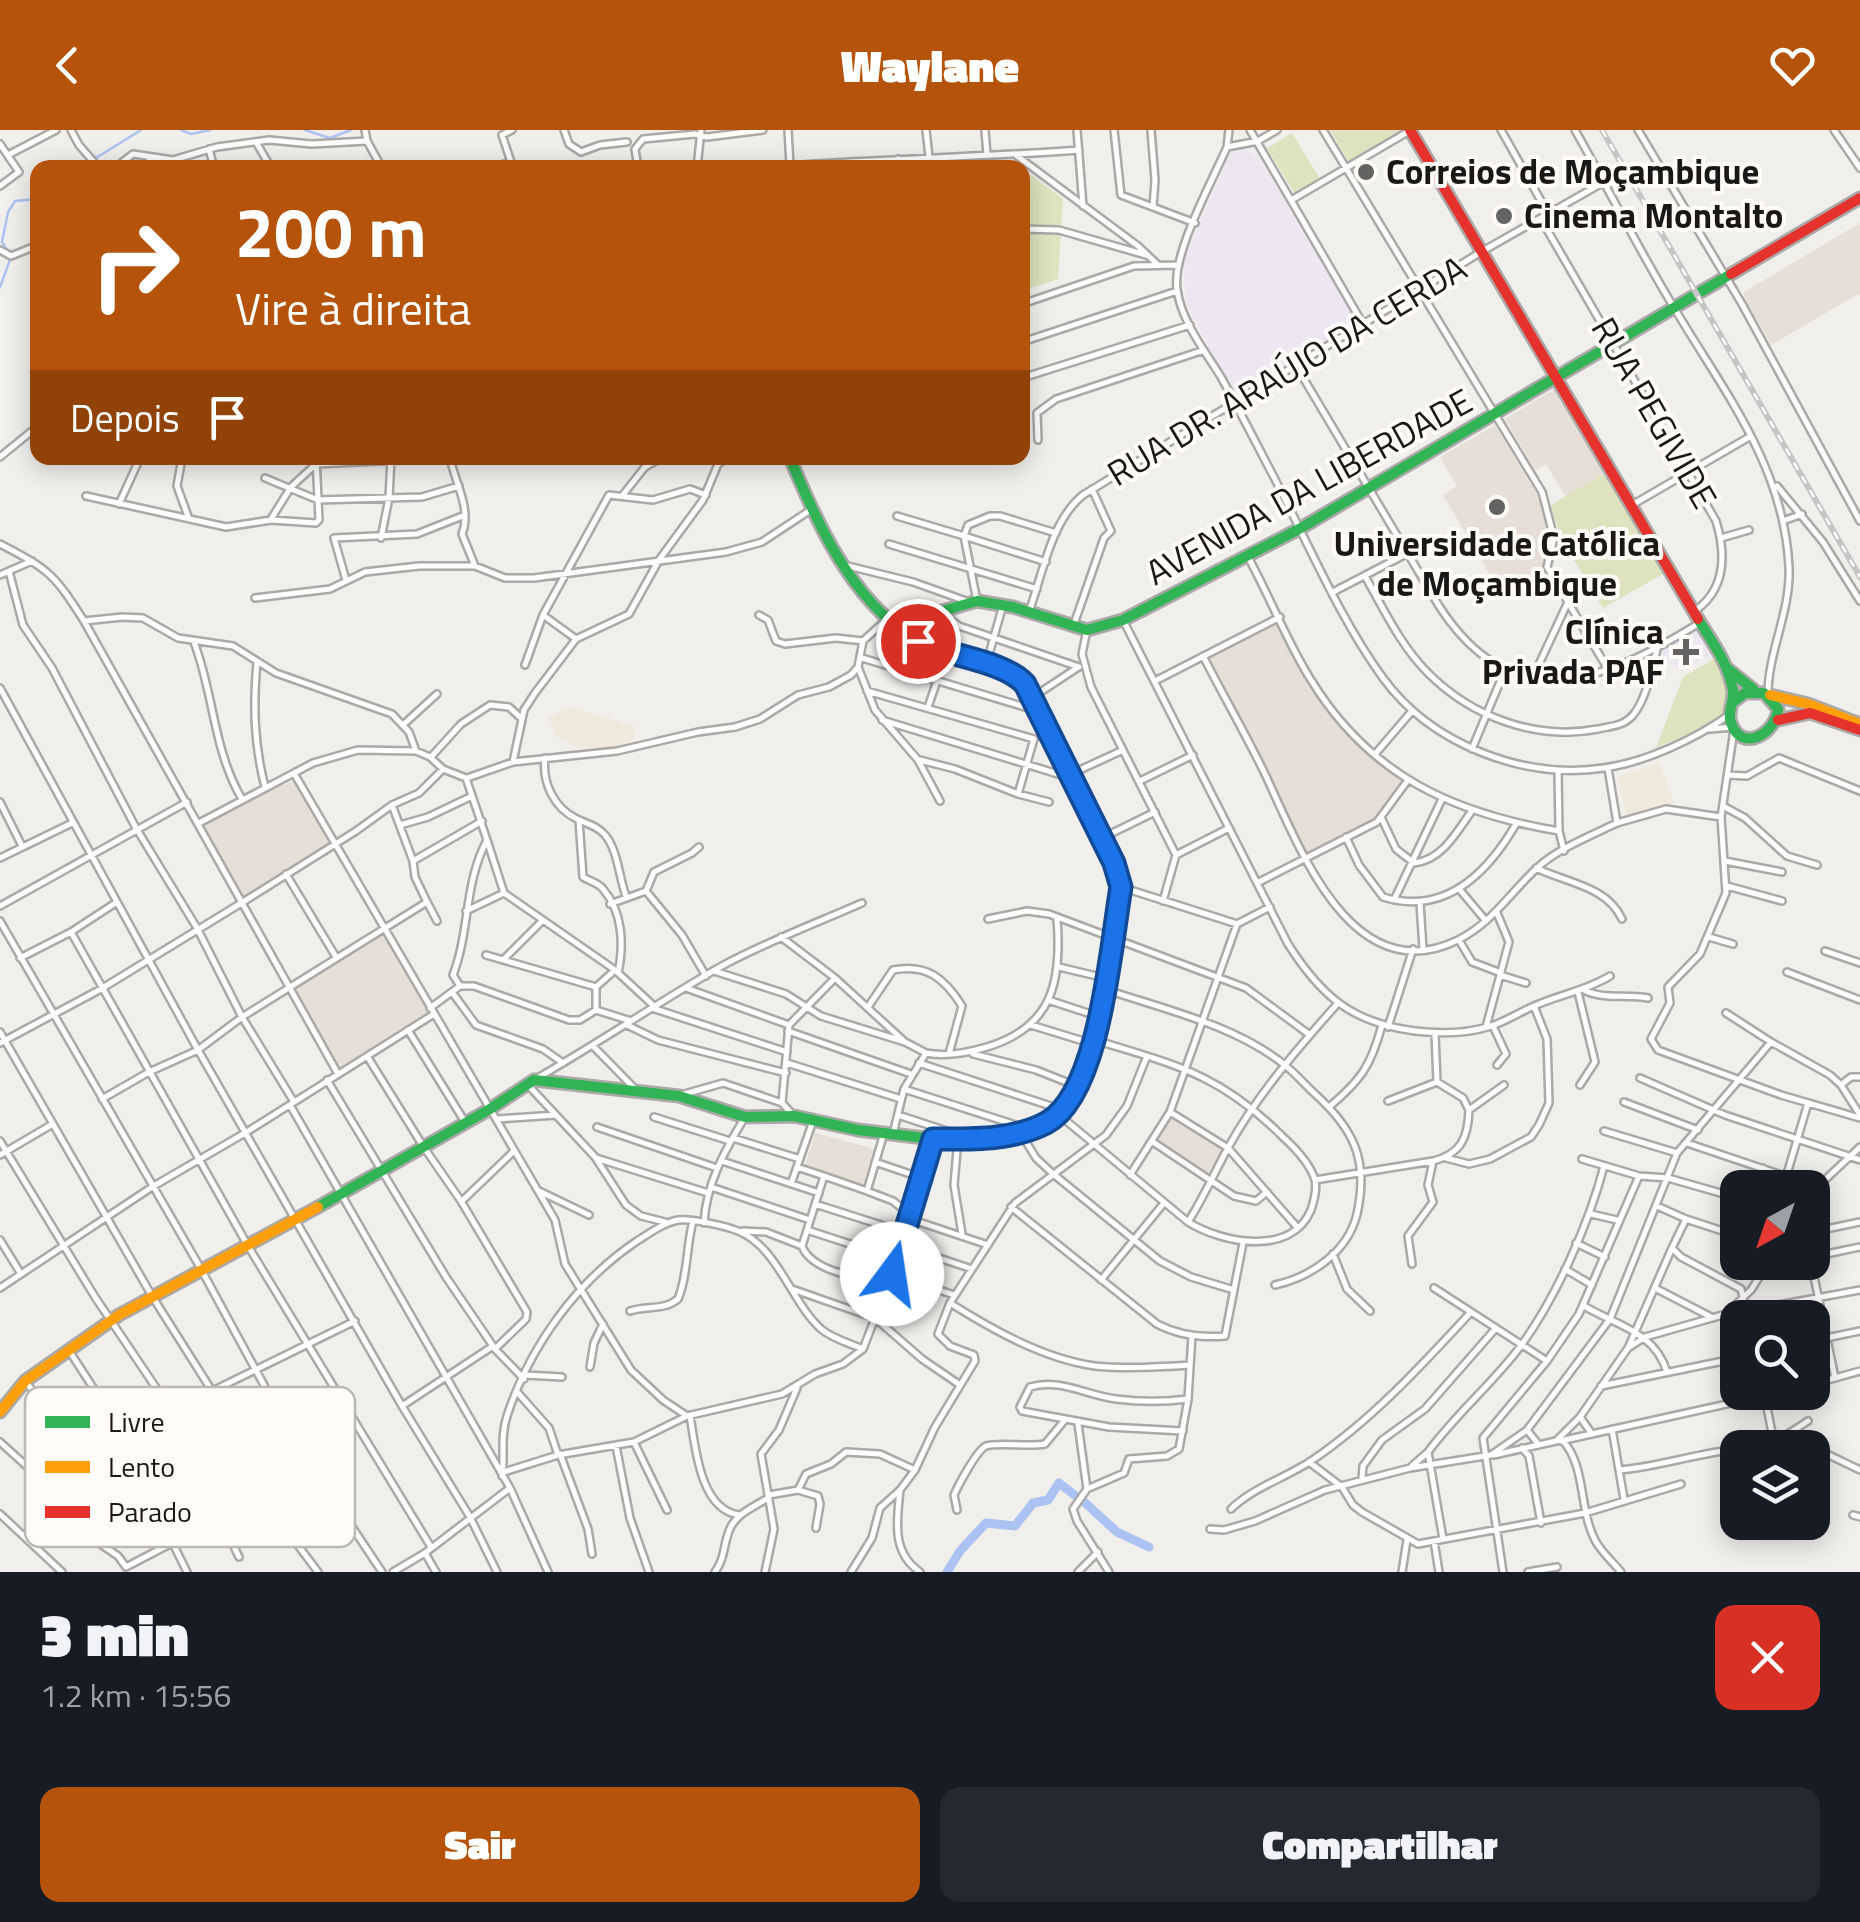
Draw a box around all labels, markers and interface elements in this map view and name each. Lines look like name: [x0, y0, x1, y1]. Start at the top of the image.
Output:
text: Waylane: [841, 31, 1019, 99]
icon: back: [40, 38, 95, 93]
icon: heart: [1765, 38, 1820, 93]
place label: Correios de Moçambique: [1386, 144, 1759, 198]
marker: Correios de Moçambique: [1355, 161, 1377, 183]
text: 200 m: [235, 178, 427, 284]
place label: Cinema Montalto: [1524, 188, 1783, 242]
icon: right: [70, 200, 200, 330]
marker: Cinema Montalto: [1493, 205, 1515, 227]
street label: RUA DR. ARAÚJO DA CERDA: [1096, 241, 1477, 499]
text: Vire à direita: [235, 274, 471, 342]
street label: RUA PEGIVIDE: [1578, 307, 1732, 518]
street label: AVENIDA DA LIBERDADE: [1135, 374, 1482, 598]
text: Depois: [70, 389, 180, 447]
icon: arrive: [200, 390, 255, 445]
marker: Universidade Católica de Moçambique: [1486, 496, 1508, 518]
place label: Universidade Católica de Moçambique: [1334, 516, 1660, 610]
pin: [876, 599, 961, 684]
place label: Clínica Privada PAF: [1482, 604, 1664, 698]
icon: arrive: [891, 614, 946, 669]
marker: Clínica Privada PAF: [1673, 639, 1699, 665]
north arrow: [1720, 1170, 1830, 1280]
map controls: [1720, 1170, 1830, 1540]
position arrow: [840, 1222, 944, 1326]
button: search: [1720, 1300, 1830, 1410]
legend: [25, 1387, 355, 1547]
text: Livre: [108, 1400, 165, 1443]
button: layers: [1720, 1430, 1830, 1540]
text: Lento: [108, 1445, 175, 1488]
text: Parado: [108, 1490, 192, 1533]
text: 3 min: [40, 1588, 189, 1679]
button: close: [1715, 1605, 1820, 1710]
text: 1.2 km · 15:56: [40, 1671, 232, 1719]
button: Sair: [40, 1787, 920, 1902]
button: Compartilhar: [940, 1787, 1820, 1902]

